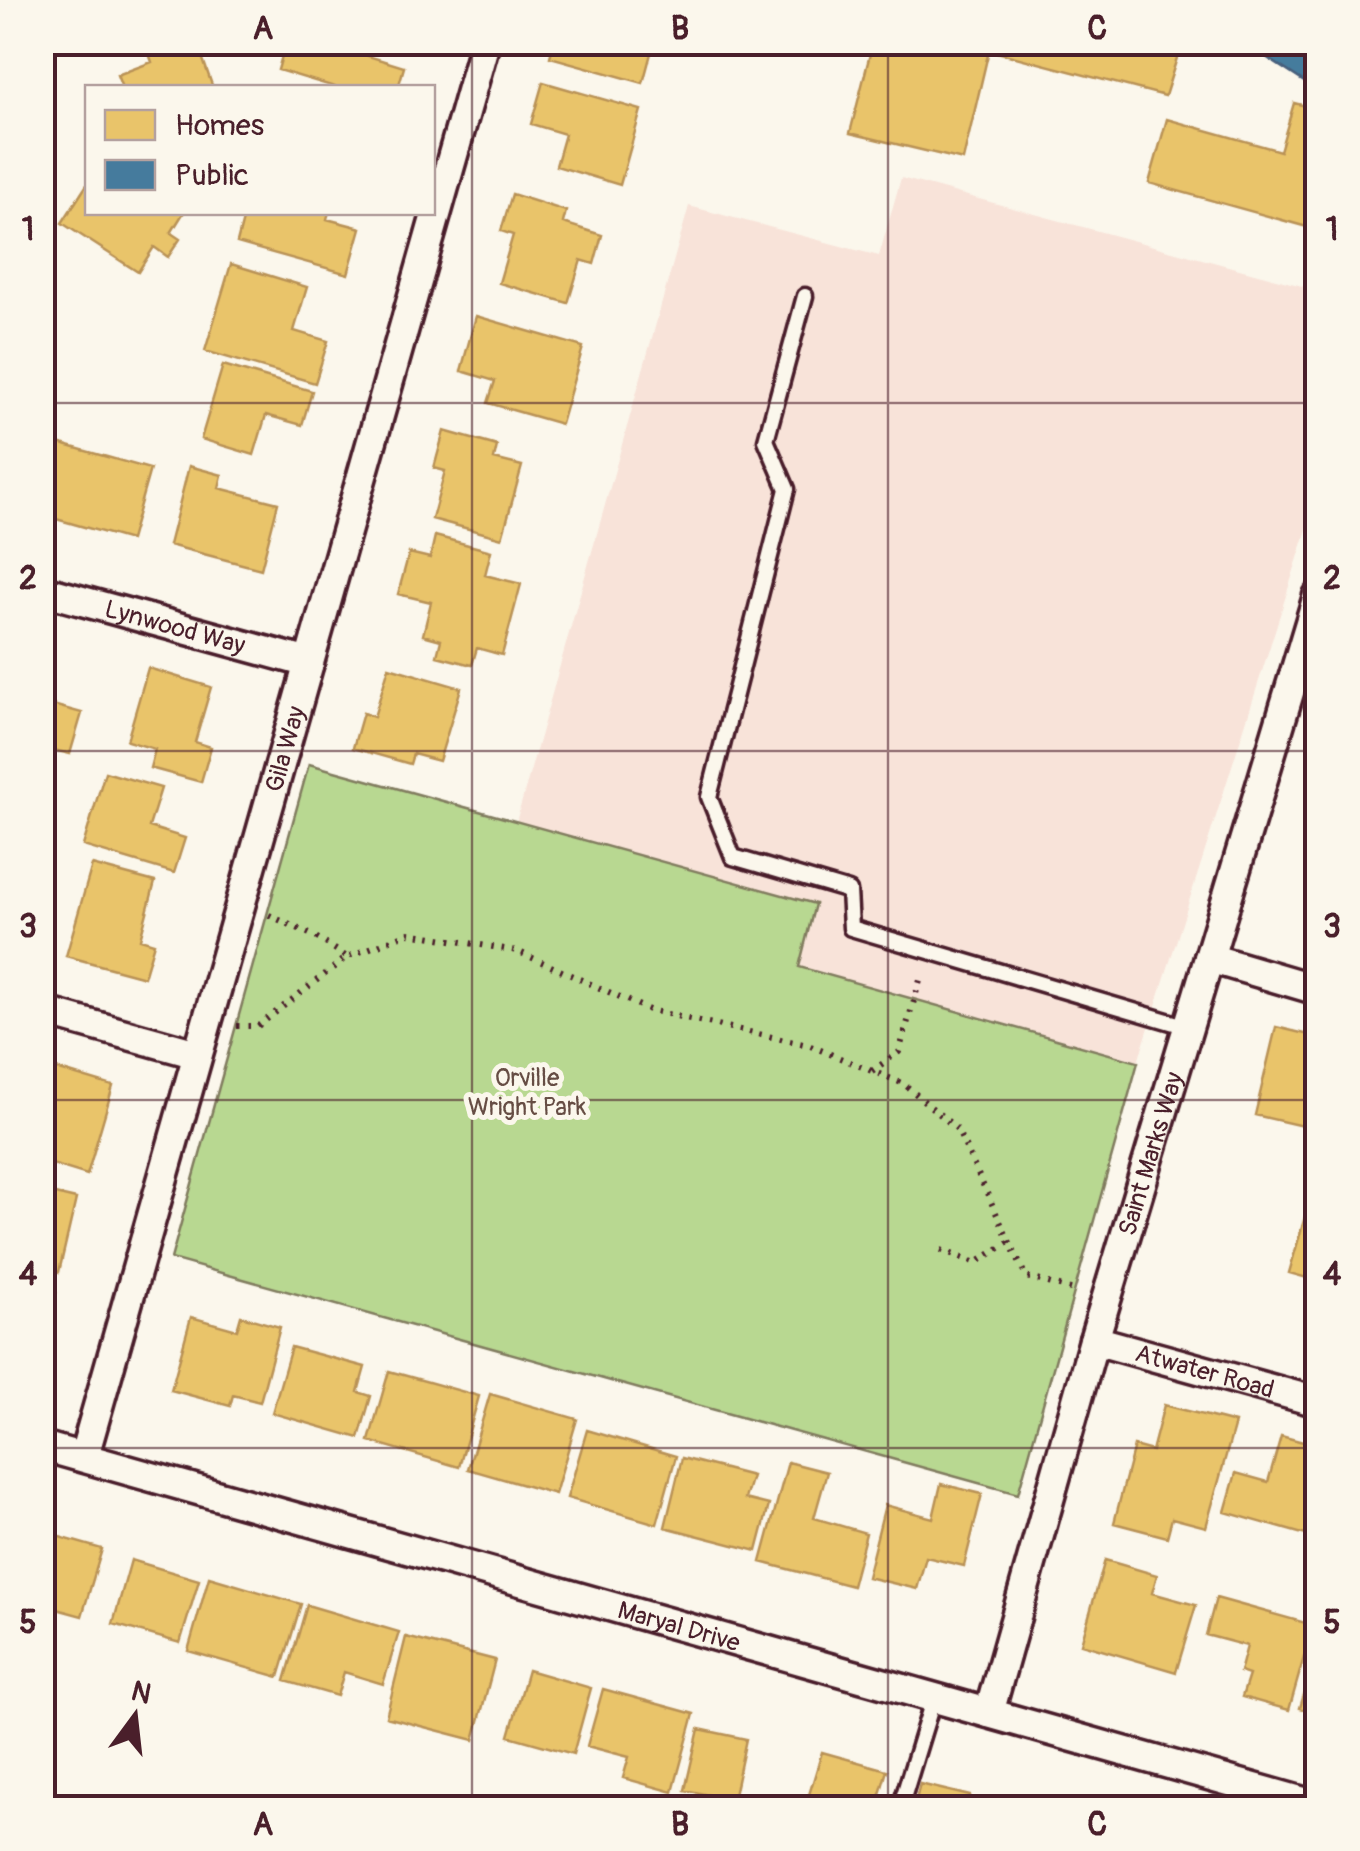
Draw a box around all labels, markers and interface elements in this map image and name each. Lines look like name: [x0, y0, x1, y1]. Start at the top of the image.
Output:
text: A: [253, 9, 274, 49]
text: B: [671, 9, 689, 49]
text: C: [1087, 9, 1107, 49]
legend: [85, 85, 435, 215]
text: Homes: [175, 107, 264, 144]
text: Public: [175, 157, 249, 194]
text: 1: [22, 210, 34, 250]
text: 1: [1326, 210, 1338, 250]
text: 2: [19, 559, 37, 599]
text: 2: [1323, 559, 1341, 599]
street label: Lynwood Way: [101, 594, 249, 662]
street label: Gila Way: [259, 703, 313, 796]
text: 3: [19, 907, 37, 947]
text: 3: [1323, 907, 1341, 947]
park label: Orville Wright Park: [468, 1063, 587, 1123]
street label: Saint Marks Way: [1112, 1068, 1191, 1240]
text: 4: [19, 1255, 38, 1295]
text: 4: [1323, 1255, 1342, 1295]
street label: Atwater Road: [1132, 1338, 1277, 1406]
street label: Maryal Drive: [614, 1595, 744, 1659]
text: 5: [19, 1603, 37, 1643]
text: 5: [1323, 1603, 1341, 1643]
north arrow: [85, 1666, 185, 1766]
text: N: [127, 1674, 155, 1713]
text: A: [253, 1805, 274, 1845]
text: B: [671, 1805, 689, 1845]
text: C: [1087, 1805, 1107, 1845]

